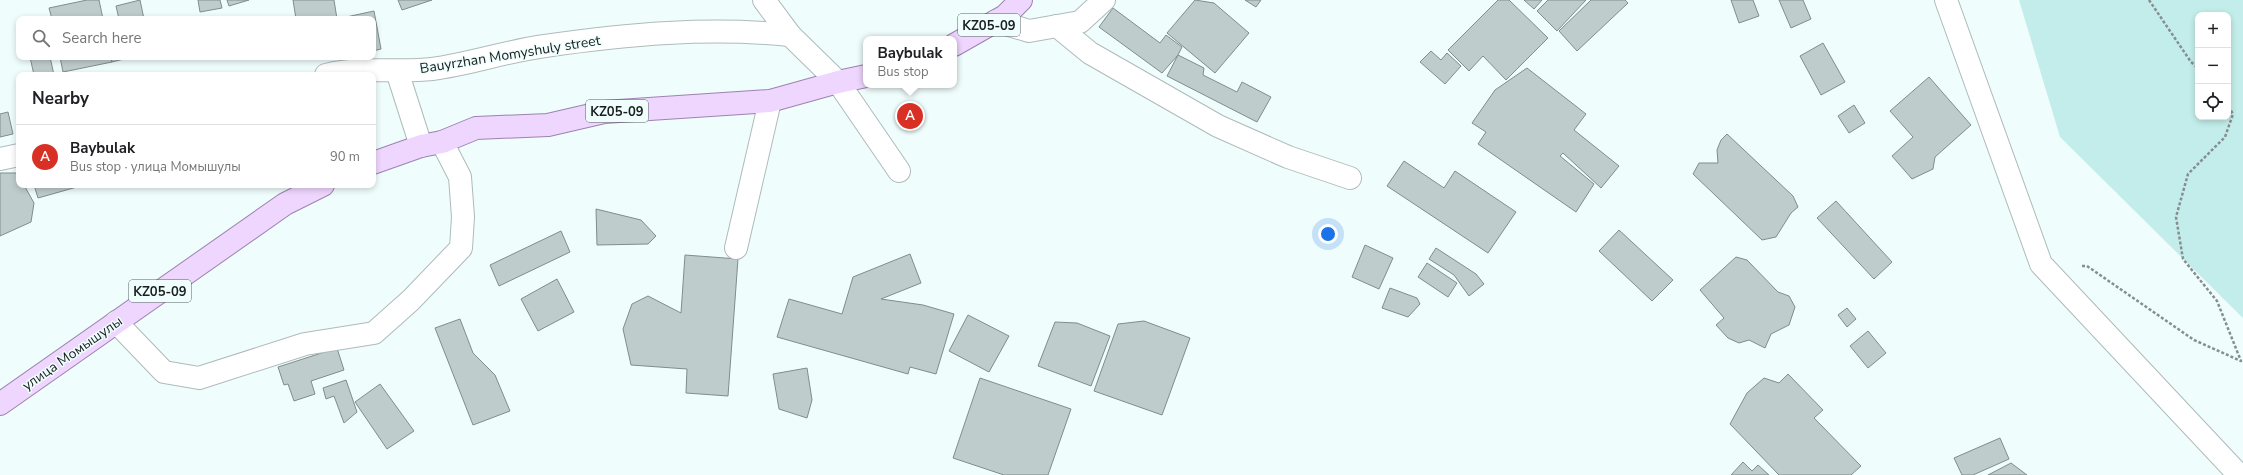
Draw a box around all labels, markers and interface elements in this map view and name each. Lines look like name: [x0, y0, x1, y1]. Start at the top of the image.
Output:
map controls: [2195, 12, 2231, 120]
button: +: [2195, 12, 2231, 48]
road number: KZ05-09: [958, 14, 1020, 36]
search box: [16, 16, 376, 60]
icon: search: [30, 27, 52, 49]
text: Search here: [62, 28, 142, 48]
street label: Bauyrzhan Momyshuly street: [418, 31, 602, 78]
popup: [863, 36, 957, 88]
text: Baybulak: [877, 43, 943, 63]
button: −: [2195, 48, 2231, 84]
text: Bus stop: [877, 63, 929, 81]
button: locate: [2195, 84, 2231, 120]
text: Nearby: [32, 87, 89, 110]
road number: KZ05-09: [586, 100, 648, 122]
pin: A: [897, 101, 923, 131]
text: Baybulak: [70, 138, 135, 158]
text: A: [40, 148, 50, 166]
text: 90 m: [330, 148, 360, 166]
text: Bus stop · улица Момышулы: [70, 158, 241, 176]
your location: [1318, 224, 1338, 244]
road number: KZ05-09: [129, 280, 191, 302]
street label: улица Момышулы: [18, 312, 126, 395]

